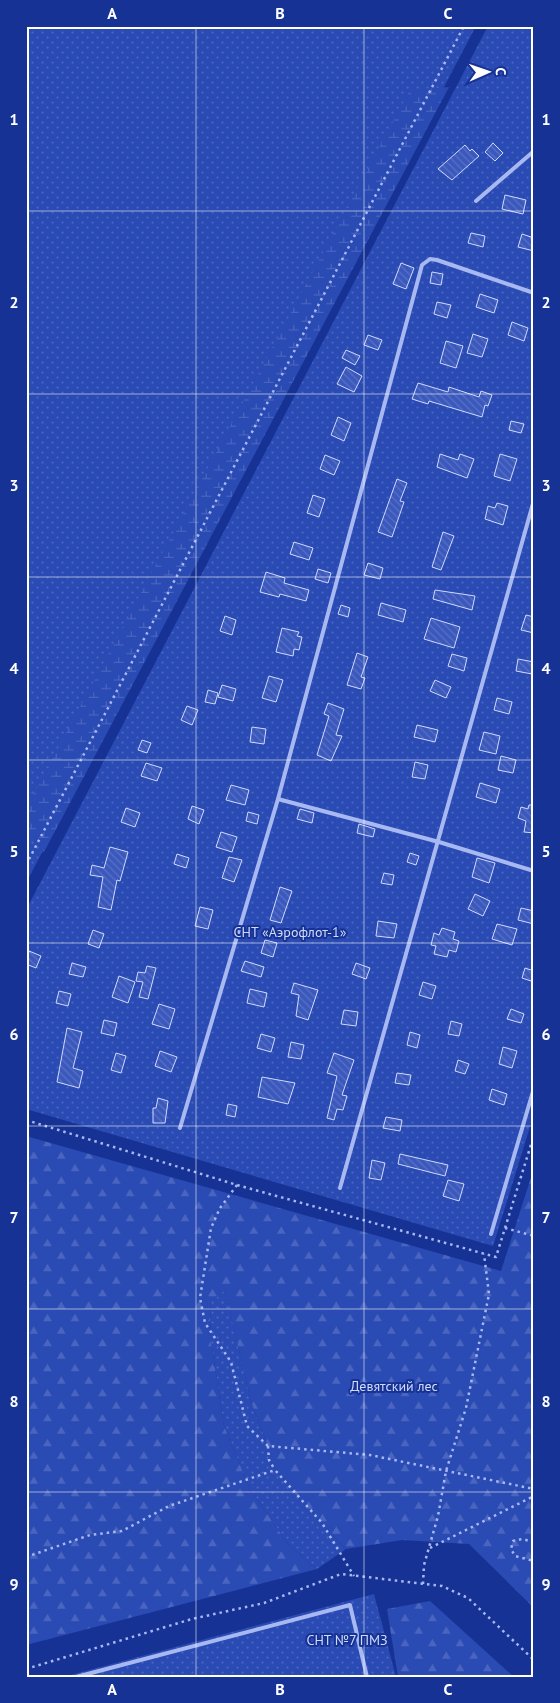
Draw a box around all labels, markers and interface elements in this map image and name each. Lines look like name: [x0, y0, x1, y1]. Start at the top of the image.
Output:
text: A: [107, 3, 117, 23]
text: B: [275, 3, 285, 23]
text: C: [444, 3, 453, 23]
north arrow: [462, 48, 512, 98]
text: С: [492, 67, 510, 76]
text: 1: [9, 109, 19, 129]
text: 1: [541, 109, 551, 129]
text: 2: [9, 292, 19, 312]
text: 2: [541, 292, 551, 312]
text: 3: [9, 475, 19, 495]
text: 3: [541, 475, 551, 495]
text: 4: [9, 658, 19, 678]
text: 4: [541, 658, 551, 678]
text: 5: [9, 841, 19, 861]
text: 5: [541, 841, 551, 861]
park label: СНТ «Аэрофлот-1»: [234, 923, 347, 941]
text: 6: [9, 1024, 19, 1044]
text: 6: [541, 1024, 551, 1044]
text: 7: [9, 1207, 19, 1227]
text: 7: [541, 1207, 551, 1227]
park label: Девятский лес: [350, 1377, 438, 1395]
text: 8: [9, 1391, 19, 1411]
text: 8: [541, 1391, 551, 1411]
text: 9: [9, 1574, 19, 1594]
text: 9: [541, 1574, 551, 1594]
park label: СНТ №7 ПМЗ: [306, 1631, 388, 1649]
text: A: [107, 1679, 117, 1699]
text: B: [275, 1679, 285, 1699]
text: C: [444, 1679, 453, 1699]

